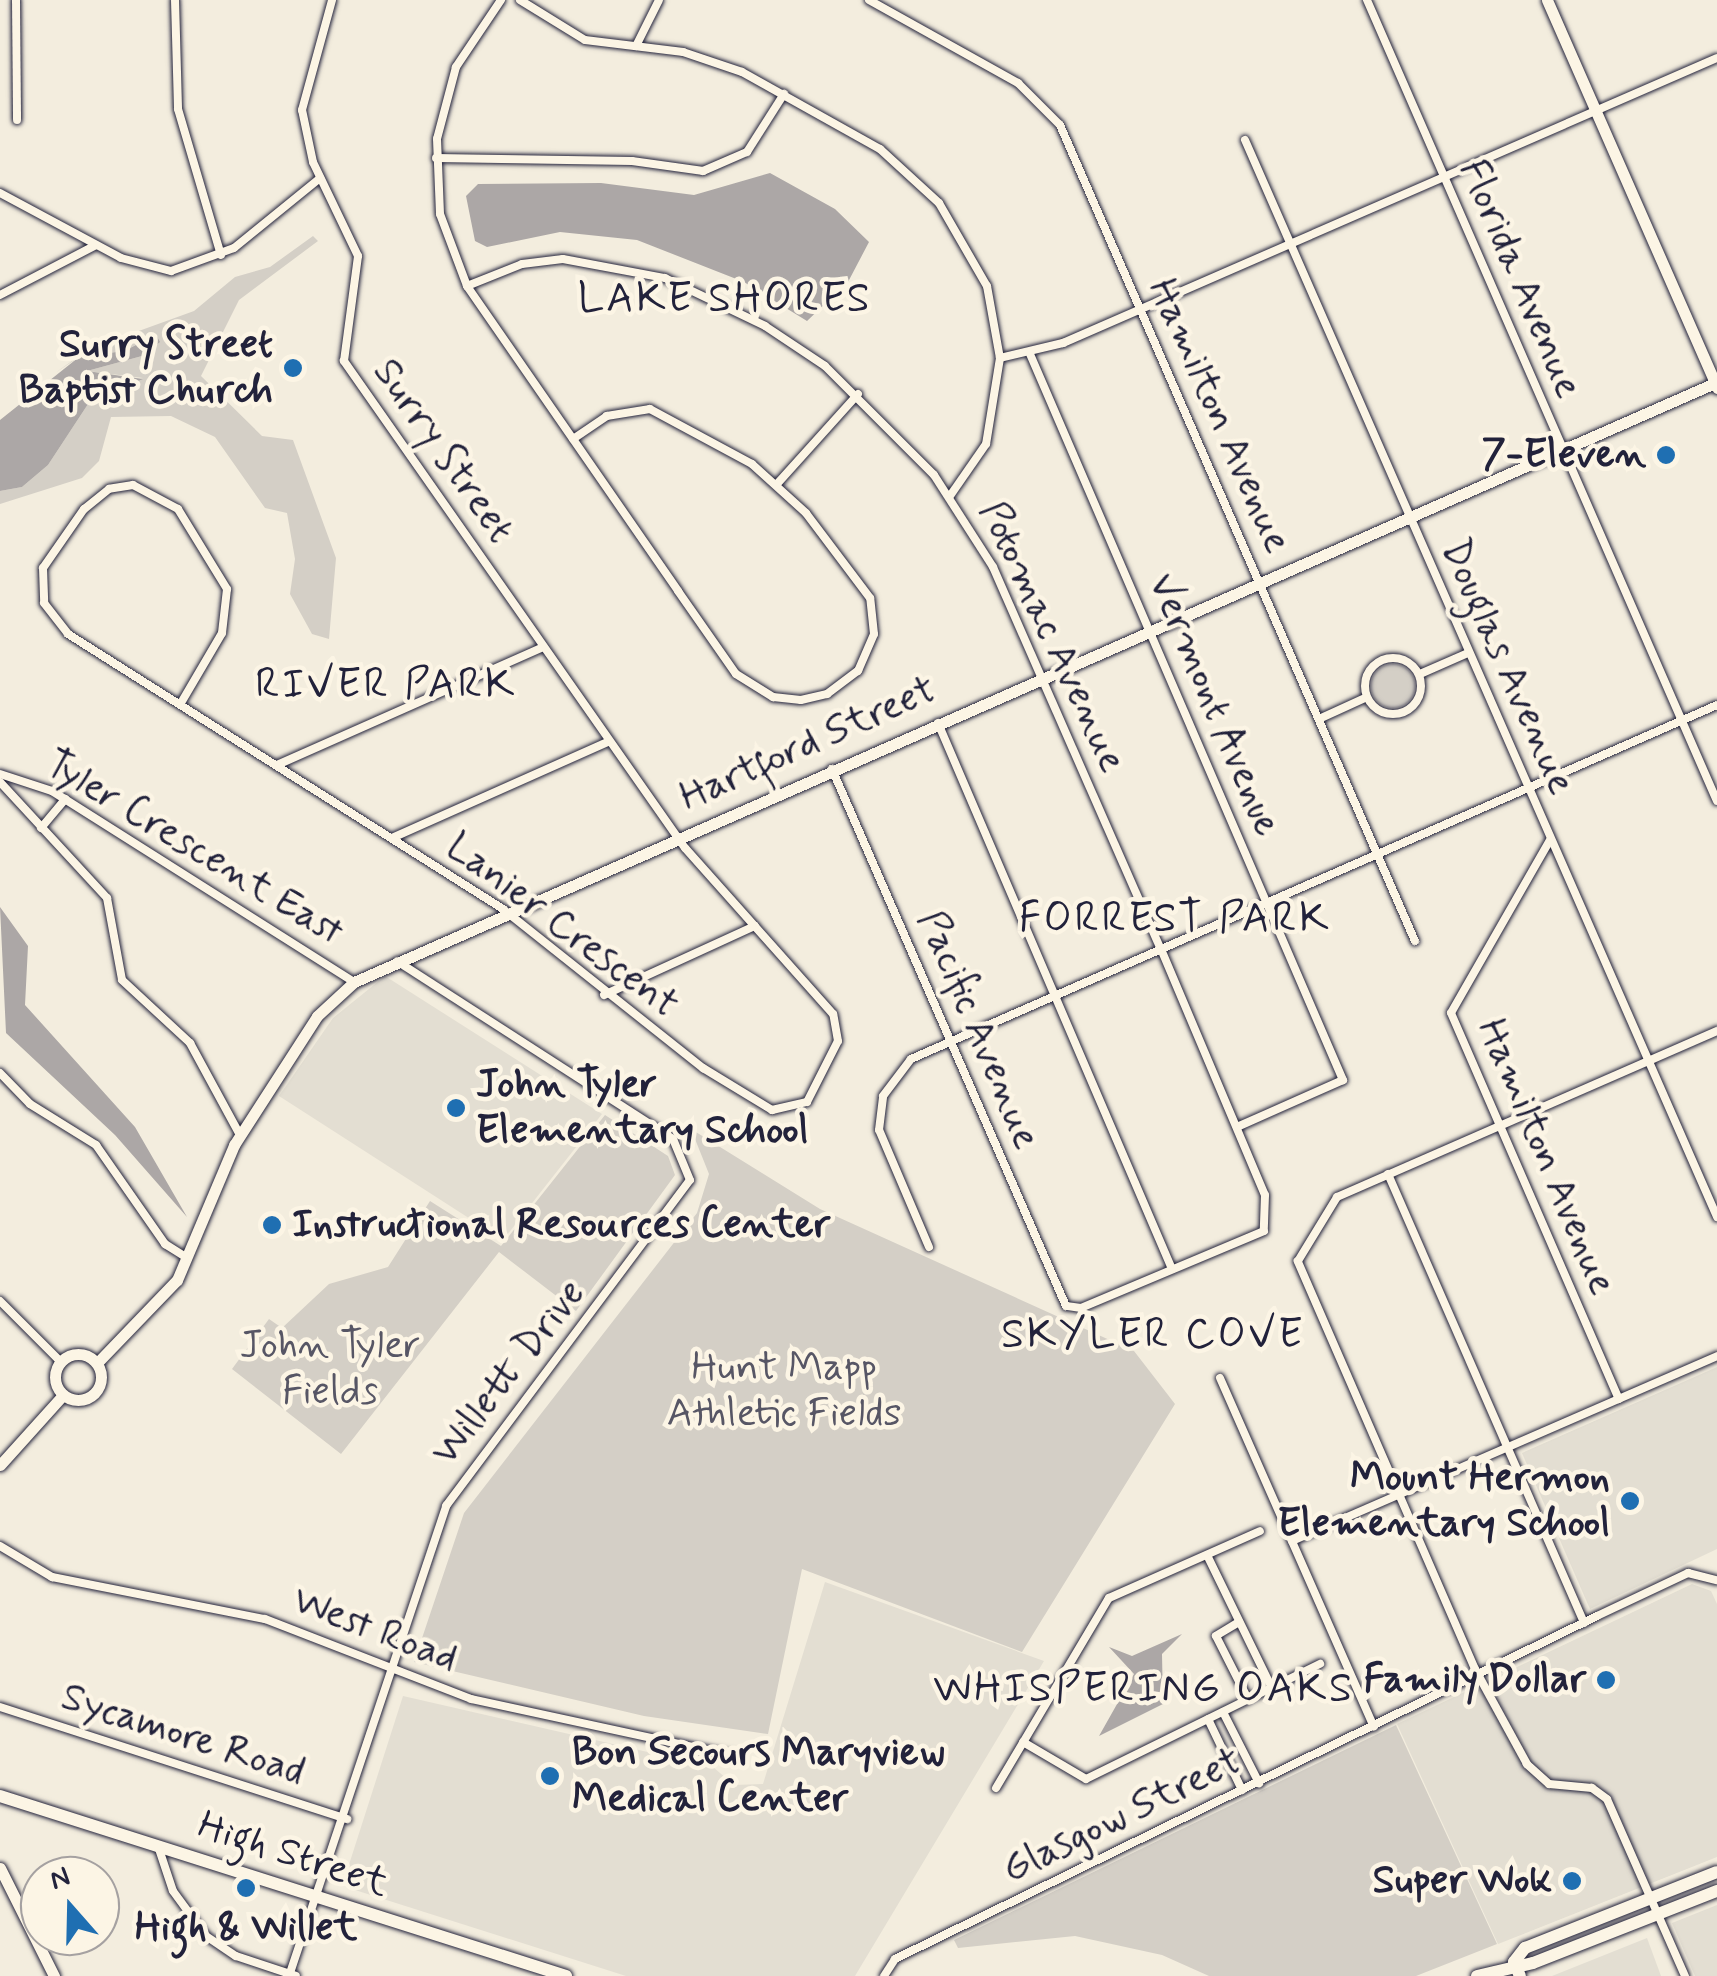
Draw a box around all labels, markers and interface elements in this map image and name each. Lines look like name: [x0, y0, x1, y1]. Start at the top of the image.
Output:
street label: Florida Avenue: [1448, 152, 1592, 406]
street label: Hamilton Avenue: [1137, 270, 1301, 562]
district label: LAKE SHORES: [571, 275, 879, 325]
place label: Surry Street Baptist Church: [19, 321, 273, 415]
street label: Surry Street: [360, 347, 526, 555]
marker: Surry Street Baptist Church: [282, 357, 304, 379]
place label: 7-Eleven: [1482, 431, 1646, 479]
marker: 7-Eleven: [1655, 444, 1677, 466]
street label: Potomac Avenue: [971, 499, 1133, 775]
street label: Douglas Avenue: [1432, 537, 1582, 797]
street label: Vermont Avenue: [1135, 562, 1293, 848]
district label: RIVER PARK: [254, 661, 518, 711]
street label: Hartford Street: [673, 666, 943, 822]
street label: Tyler Crescent East: [42, 744, 346, 952]
street label: Lanier Crescent: [436, 823, 688, 1029]
district label: FORREST PARK: [1014, 895, 1336, 945]
street label: Pacific Avenue: [908, 909, 1048, 1151]
street label: Hamilton Avenue: [1466, 1011, 1626, 1303]
place label: John Tyler Elementary School: [476, 1061, 808, 1155]
marker: John Tyler Elementary School: [445, 1097, 467, 1119]
place label: Instructional Resources Center: [292, 1201, 823, 1249]
marker: Instructional Resources Center: [261, 1214, 283, 1236]
street label: Willett Drive: [422, 1271, 596, 1475]
district label: SKYLER COVE: [1001, 1311, 1305, 1361]
park label: John Tyler Fields: [240, 1322, 420, 1416]
park label: Hunt Mapp Athletic Fields: [666, 1344, 902, 1438]
place label: Mount Hermon Elementary School: [1278, 1454, 1610, 1548]
marker: Mount Hermon Elementary School: [1619, 1490, 1641, 1512]
street label: West Road: [286, 1577, 464, 1683]
place label: Family Dollar: [1362, 1656, 1586, 1704]
district label: WHISPERING OAKS: [940, 1665, 1348, 1715]
marker: Family Dollar: [1595, 1669, 1617, 1691]
street label: Sycamore Road: [56, 1673, 310, 1797]
place label: Bon Secours Maryview Medical Center: [572, 1729, 958, 1823]
street label: Glasgow Street: [996, 1738, 1248, 1894]
marker: Bon Secours Maryview Medical Center: [537, 1763, 563, 1789]
street label: High Street: [192, 1802, 394, 1908]
north arrow: [20, 1856, 120, 1956]
place label: Super Wok: [1371, 1857, 1552, 1905]
text: N: [45, 1859, 75, 1900]
marker: Super Wok: [1561, 1870, 1583, 1892]
marker: High & Willet: [235, 1877, 257, 1899]
place label: High & Willet: [135, 1904, 357, 1952]

